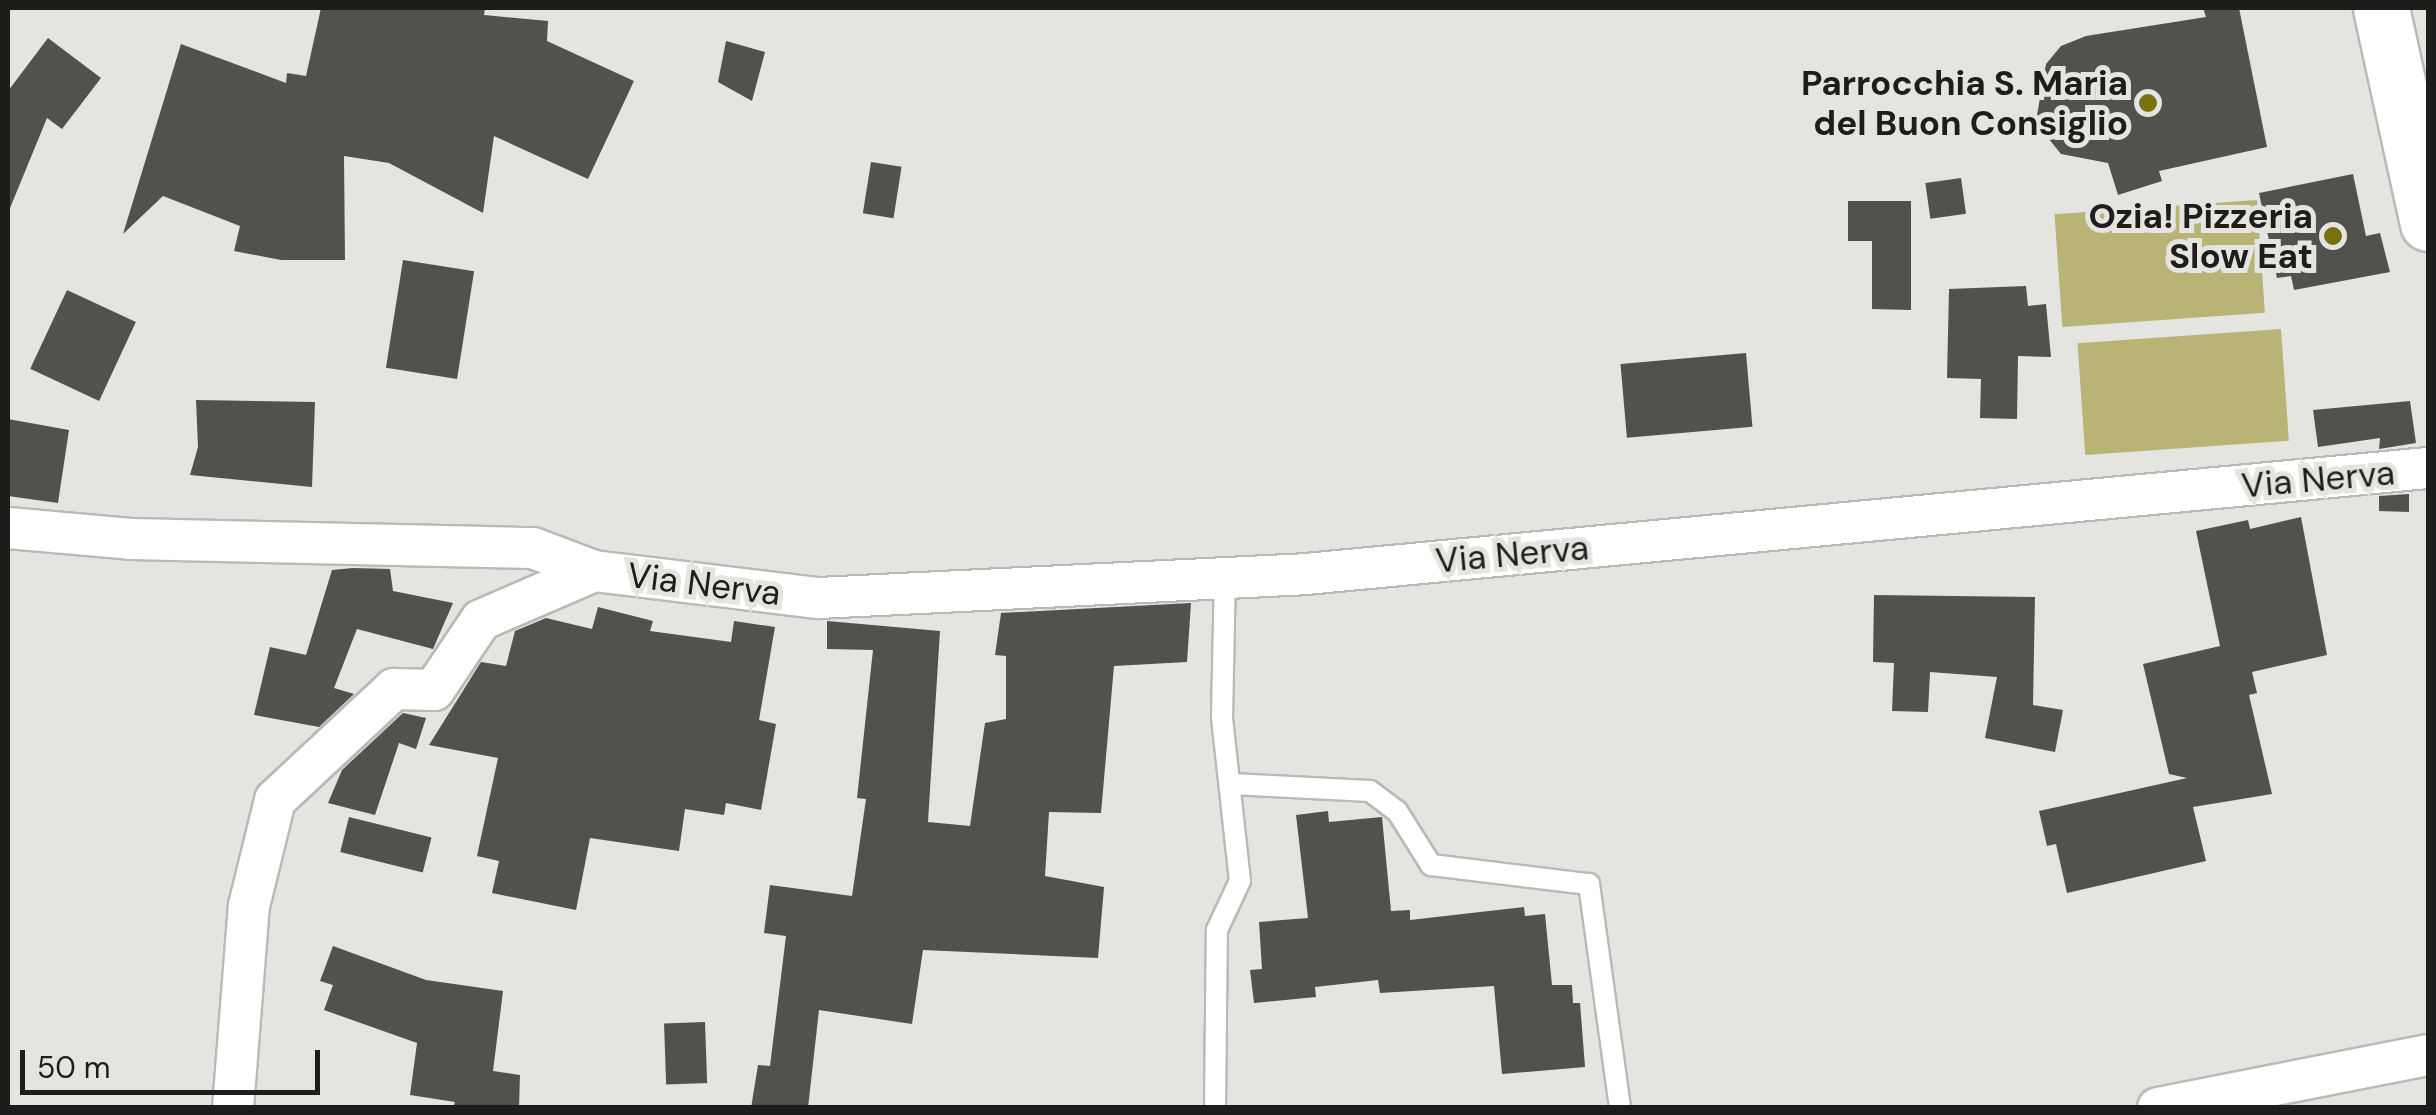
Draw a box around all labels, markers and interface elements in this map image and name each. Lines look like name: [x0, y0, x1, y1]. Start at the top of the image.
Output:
place label: Parrocchia S. Maria del Buon Consiglio: [1801, 62, 2128, 144]
marker: Parrocchia S. Maria del Buon Consiglio: [2137, 92, 2159, 114]
place label: Ozia! Pizzeria Slow Eat: [2088, 195, 2313, 277]
marker: Ozia! Pizzeria Slow Eat: [2322, 225, 2344, 247]
street label: Via Nerva: [2240, 451, 2396, 507]
street label: Via Nerva: [1434, 526, 1590, 582]
street label: Via Nerva: [625, 554, 783, 614]
scale bar: [25, 1030, 325, 1092]
text: 50 m: [37, 1048, 111, 1087]

